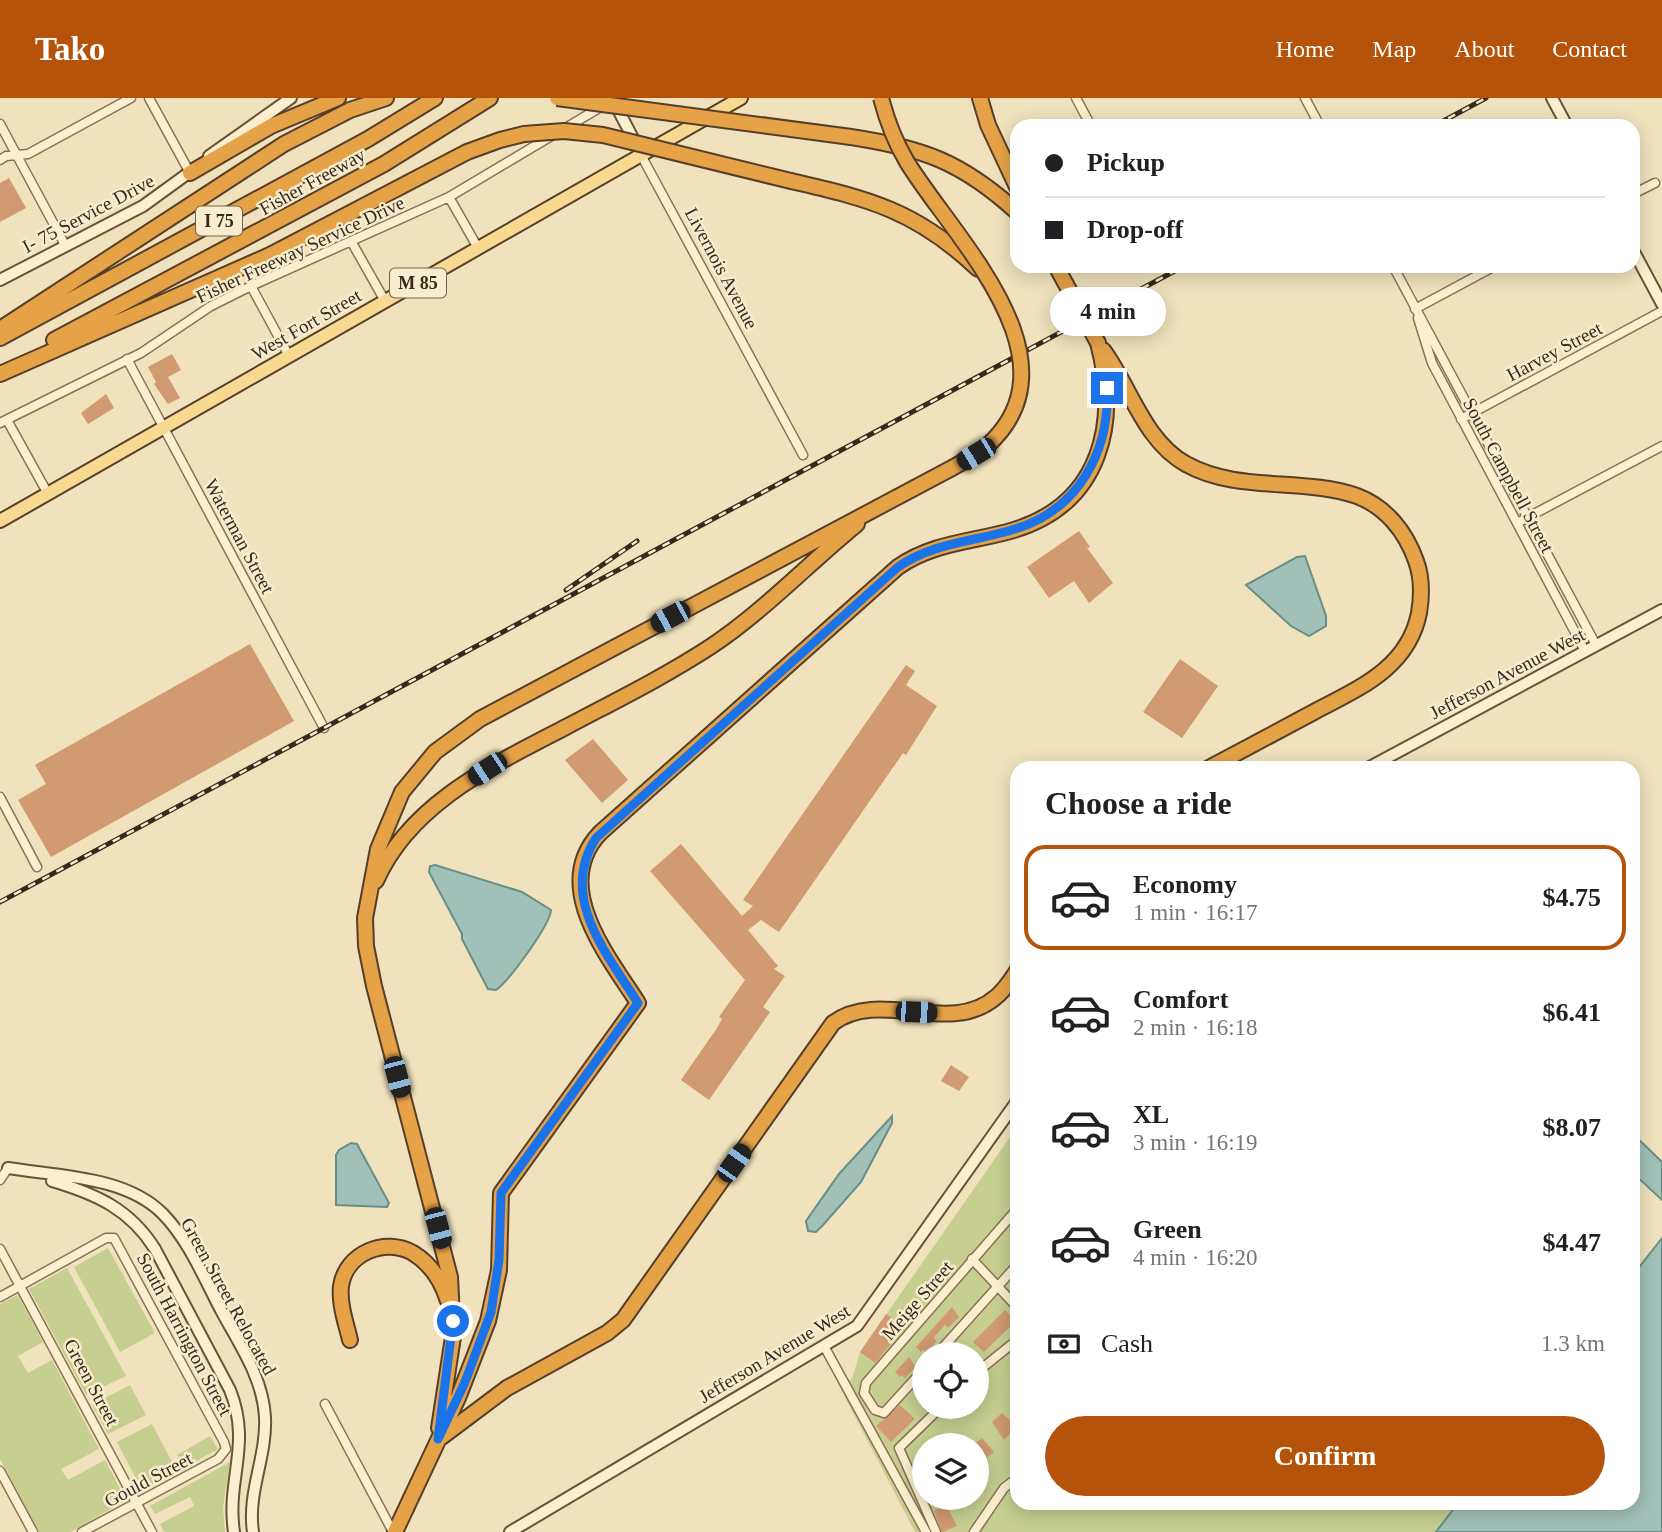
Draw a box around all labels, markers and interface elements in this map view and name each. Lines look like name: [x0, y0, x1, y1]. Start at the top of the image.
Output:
text: Tako: [35, 31, 105, 67]
text: Home: [1276, 36, 1334, 62]
text: Map: [1372, 36, 1416, 62]
text: About: [1454, 36, 1514, 62]
text: Contact: [1552, 36, 1627, 62]
street label: Fisher Freeway: [256, 143, 369, 219]
text: Pickup: [1087, 148, 1165, 177]
street label: I- 75 Service Drive: [19, 170, 158, 257]
street label: Fisher Freeway Service Drive: [193, 192, 408, 307]
street label: Livernois Avenue: [681, 204, 762, 332]
road number: I 75: [196, 207, 242, 236]
text: Drop-off: [1087, 215, 1183, 244]
road number: M 85: [390, 268, 446, 298]
street label: West Fort Street: [248, 284, 365, 364]
callout: 4 min: [1049, 286, 1165, 336]
text: 4 min: [1080, 299, 1136, 324]
street label: Harvey Street: [1503, 317, 1606, 385]
route end: [1091, 372, 1123, 404]
street label: South Campbell Street: [1459, 394, 1559, 557]
car: [953, 434, 1000, 474]
street label: Waterman Street: [201, 475, 279, 598]
car: [647, 598, 694, 636]
street label: Jefferson Avenue West: [1426, 623, 1589, 723]
car: [464, 749, 511, 789]
text: Choose a ride: [1045, 785, 1232, 821]
icon: car: [1049, 866, 1112, 929]
text: Economy: [1133, 870, 1237, 899]
text: $4.75: [1543, 883, 1601, 912]
text: 1 min · 16:17: [1133, 900, 1258, 925]
icon: car: [1049, 981, 1112, 1044]
text: Comfort: [1133, 985, 1228, 1014]
text: $6.41: [1543, 998, 1601, 1027]
car: [895, 1001, 938, 1023]
text: 2 min · 16:18: [1133, 1015, 1258, 1040]
car: [382, 1054, 413, 1100]
icon: car: [1049, 1096, 1112, 1159]
text: XL: [1133, 1100, 1169, 1129]
text: $8.07: [1543, 1113, 1601, 1142]
text: 3 min · 16:19: [1133, 1130, 1258, 1155]
car: [714, 1140, 755, 1186]
car: [423, 1205, 454, 1251]
icon: car: [1049, 1211, 1112, 1274]
street label: Green Street Relocated: [177, 1214, 281, 1379]
text: Green: [1133, 1215, 1202, 1244]
text: $4.47: [1543, 1228, 1601, 1257]
text: 4 min · 16:20: [1133, 1245, 1258, 1270]
street label: South Harrington Street: [133, 1249, 237, 1420]
street label: Meige Street: [877, 1256, 958, 1344]
street label: Jefferson Avenue West: [695, 1300, 854, 1407]
route start: [437, 1305, 469, 1337]
icon: cash: [1045, 1325, 1083, 1363]
text: Cash: [1101, 1329, 1153, 1358]
text: 1.3 km: [1541, 1331, 1605, 1356]
street label: Green Street: [60, 1335, 124, 1430]
map controls: [912, 1342, 989, 1510]
button: locate: [912, 1342, 989, 1419]
button: Confirm: [1045, 1416, 1605, 1496]
button: layers: [912, 1433, 989, 1510]
street label: Gould Street: [101, 1447, 196, 1511]

